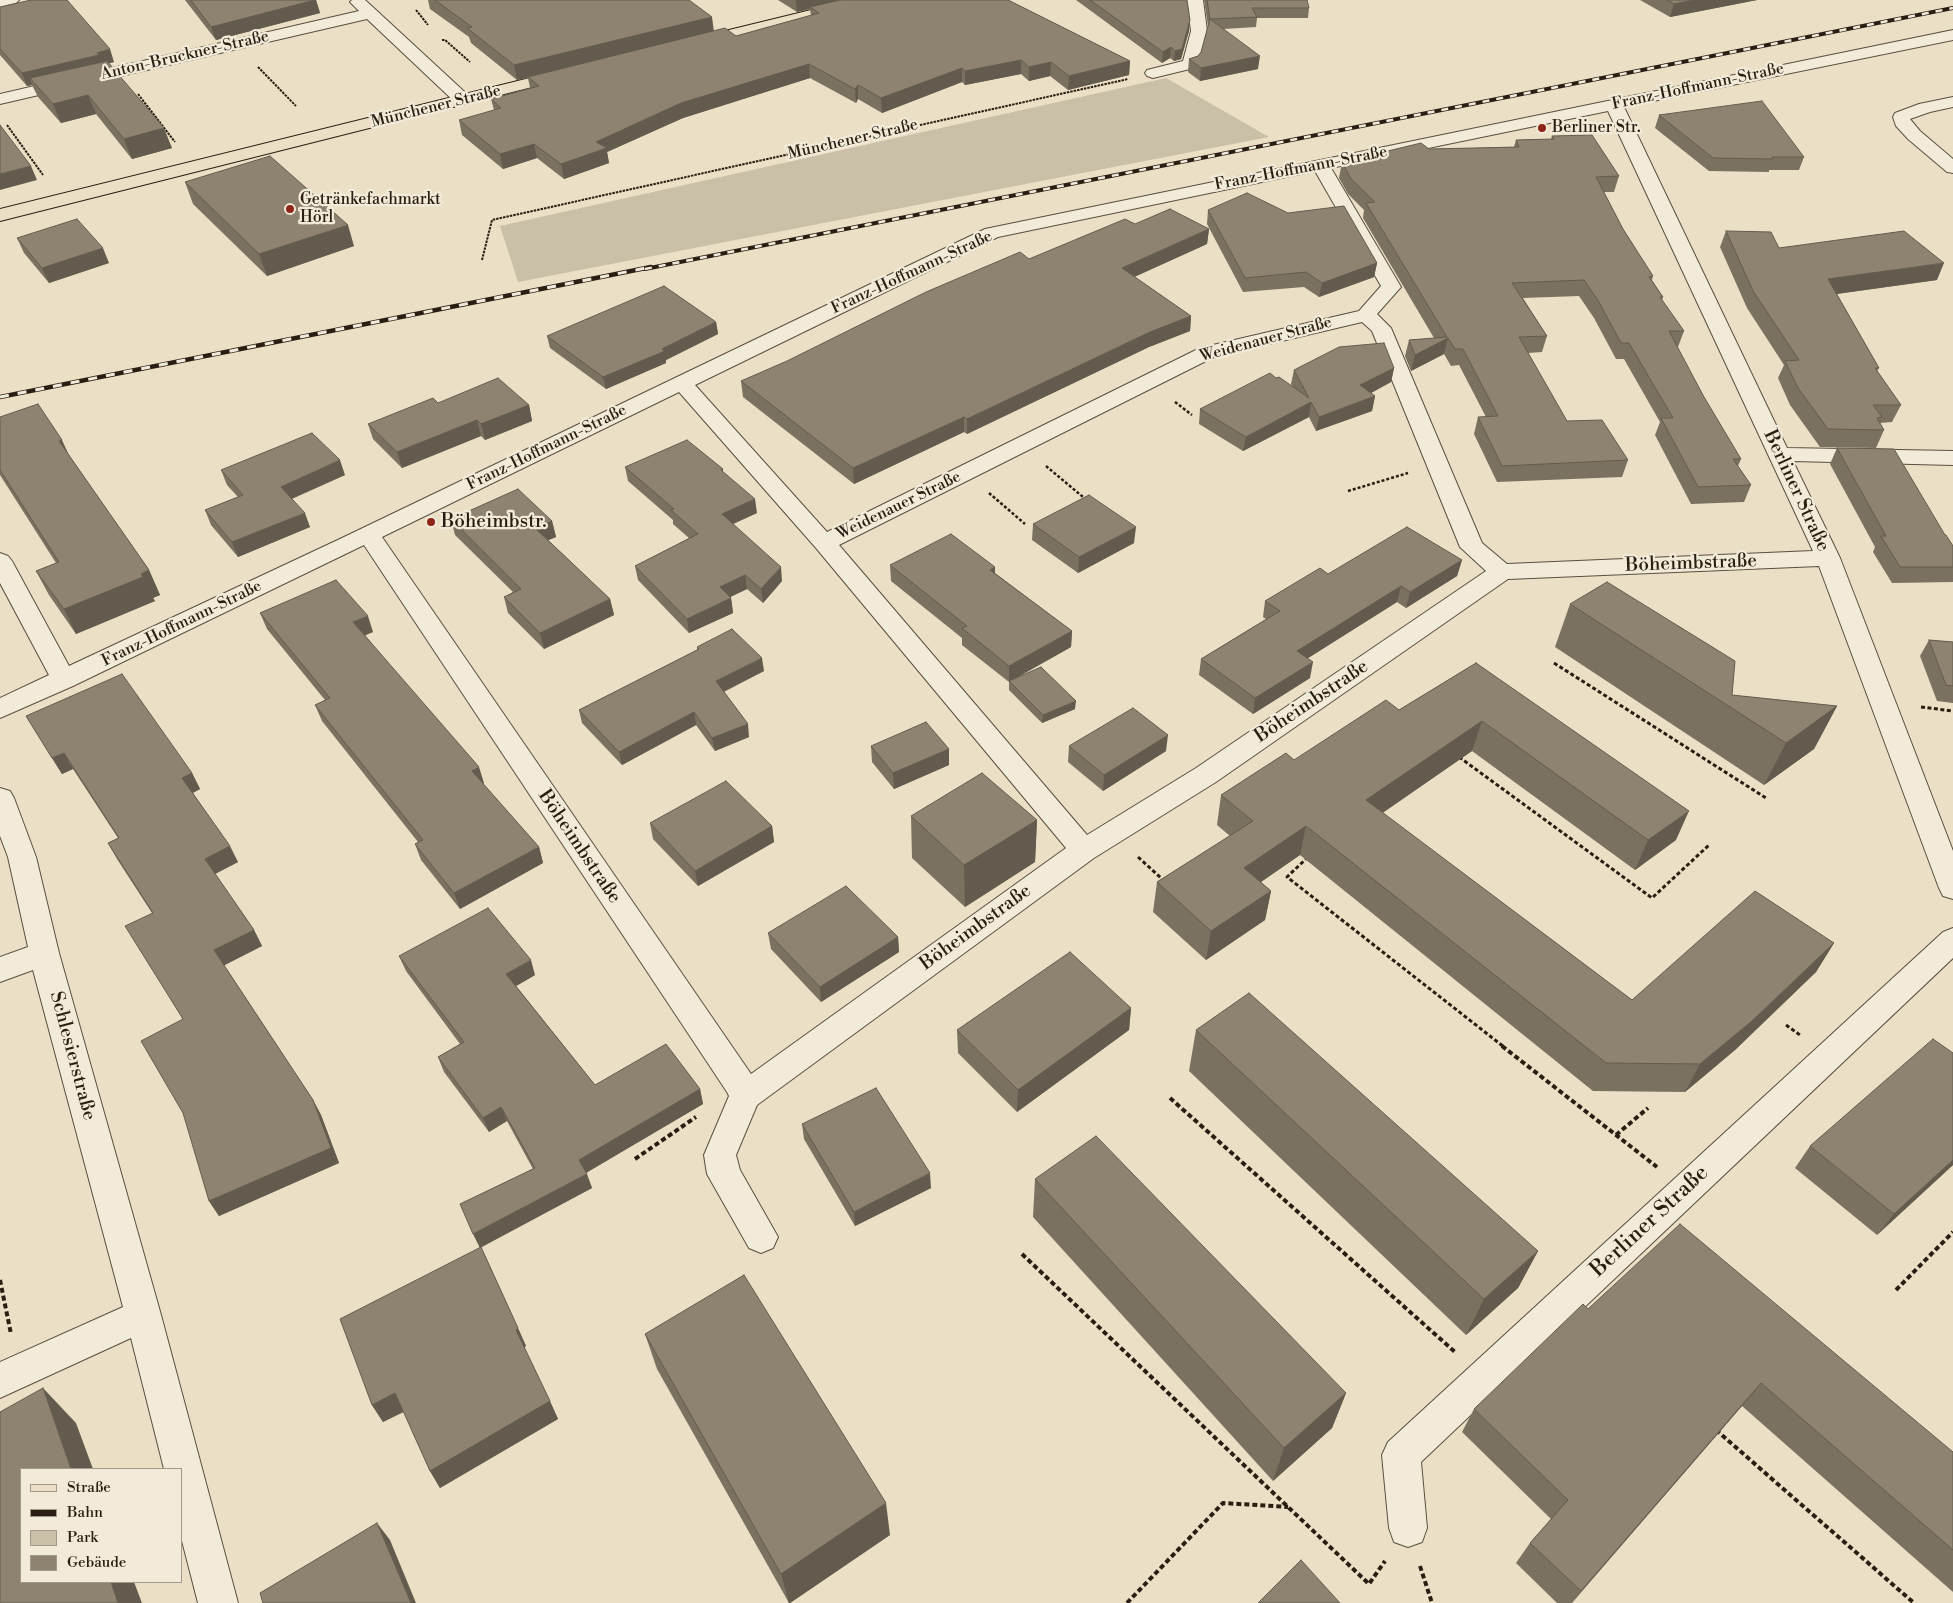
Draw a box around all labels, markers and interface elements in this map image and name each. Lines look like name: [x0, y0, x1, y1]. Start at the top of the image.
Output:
street label: Anton-Bruckner-Straße: [99, 27, 271, 85]
street label: Franz-Hoffmann-Straße: [1610, 59, 1786, 115]
street label: Münchener Straße: [369, 82, 503, 132]
street label: Münchener Straße: [786, 116, 920, 164]
place label: Berliner Str.: [1552, 118, 1641, 138]
marker: Berliner Str.: [1536, 122, 1548, 134]
street label: Franz-Hoffmann-Straße: [1213, 143, 1389, 195]
place label: Getränkefachmarkt Hörl: [300, 190, 441, 228]
marker: Getränkefachmarkt Hörl: [284, 203, 296, 215]
street label: Franz-Hoffmann-Straße: [828, 227, 996, 319]
street label: Weidenauer Straße: [1198, 313, 1334, 367]
street label: Franz-Hoffmann-Straße: [464, 401, 630, 495]
street label: Berliner Straße: [1758, 427, 1834, 555]
street label: Weidenauer Straße: [834, 468, 964, 544]
place label: Böheimbstr.: [441, 511, 547, 533]
marker: Böheimbstr.: [425, 516, 437, 528]
street label: Böheimbstraße: [1625, 550, 1757, 578]
street label: Franz-Hoffmann-Straße: [99, 577, 265, 671]
street label: Böheimbstraße: [1251, 656, 1373, 748]
street label: Böheimbstraße: [533, 786, 625, 908]
street label: Böheimbstraße: [916, 880, 1036, 976]
street label: Schlesierstraße: [44, 989, 100, 1123]
street label: Berliner Straße: [1585, 1160, 1715, 1284]
legend: [20, 1468, 182, 1583]
text: Straße: [67, 1478, 111, 1497]
text: Bahn: [67, 1503, 103, 1522]
text: Park: [67, 1528, 98, 1547]
text: Gebäude: [67, 1553, 126, 1572]

